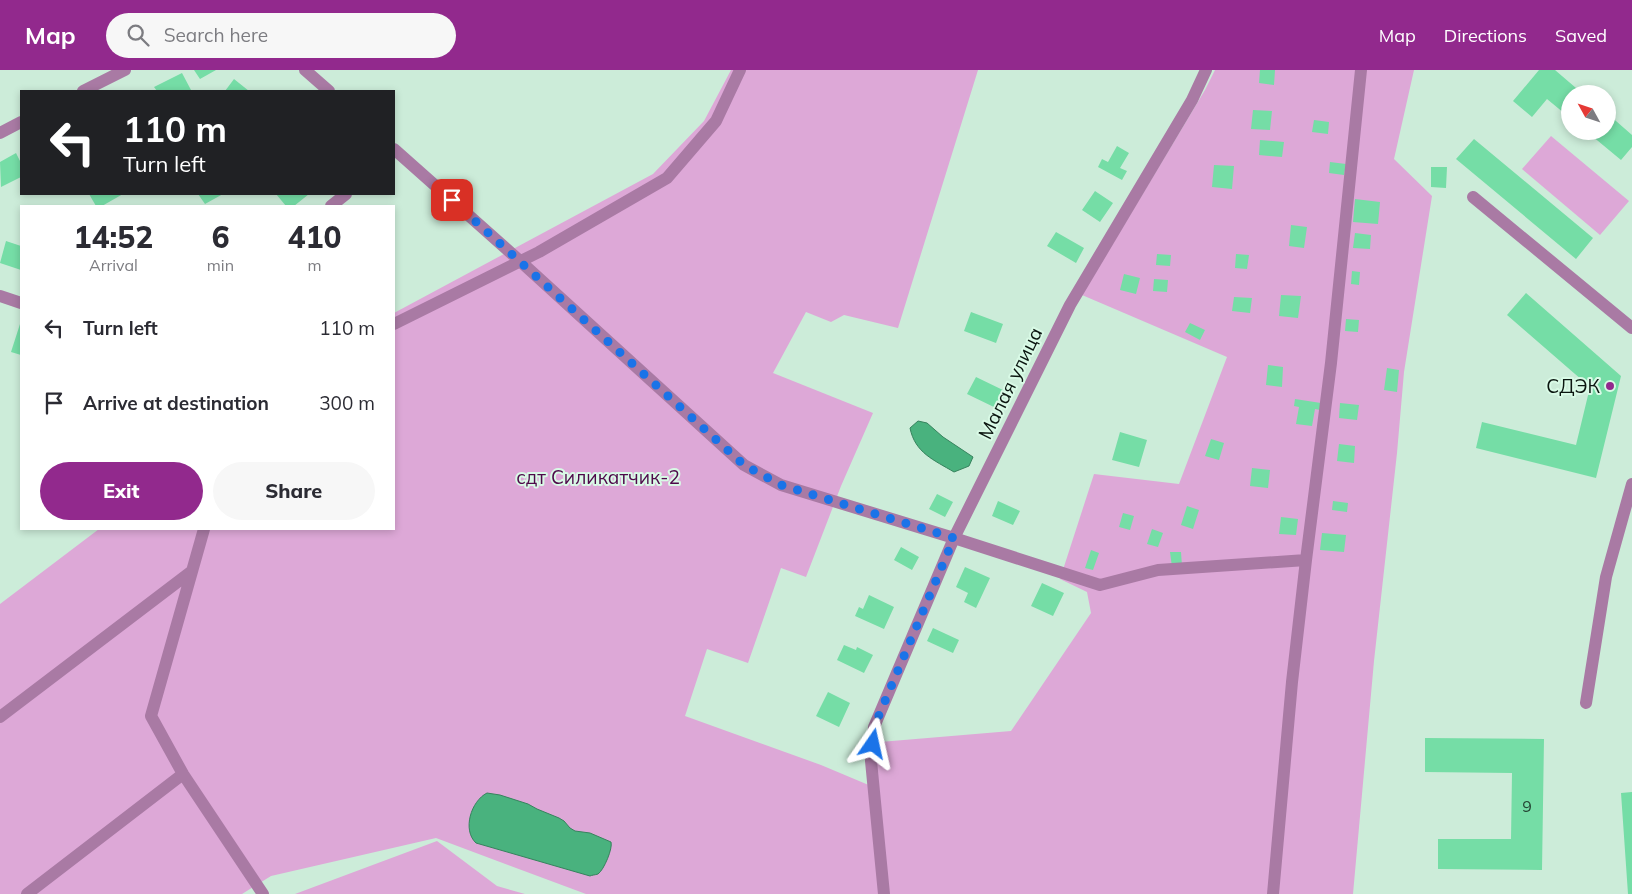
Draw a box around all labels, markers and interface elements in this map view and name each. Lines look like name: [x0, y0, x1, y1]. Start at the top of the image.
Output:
search box: [106, 13, 456, 58]
text: Map: [25, 20, 76, 50]
icon: search: [124, 21, 152, 49]
text: Search here: [164, 23, 268, 47]
text: Map: [1379, 24, 1416, 47]
text: Directions: [1444, 24, 1527, 47]
text: Saved: [1555, 24, 1607, 47]
north arrow: [1561, 85, 1616, 140]
map controls: [1561, 85, 1616, 140]
text: 110 m: [123, 107, 227, 151]
icon: left: [40, 110, 105, 175]
text: Turn left: [123, 150, 206, 178]
pin: [431, 179, 473, 221]
icon: arrive: [438, 186, 466, 214]
text: 14:52: [73, 218, 153, 256]
text: 6: [211, 218, 229, 256]
text: 410: [288, 218, 342, 256]
text: Arrival: [89, 255, 138, 275]
text: min: [207, 255, 234, 275]
text: m: [307, 255, 322, 275]
icon: left: [40, 314, 68, 342]
text: Turn left: [83, 316, 158, 340]
text: 110 m: [319, 316, 375, 340]
street label: Малая улица: [973, 323, 1047, 443]
place label: СДЭК: [1546, 374, 1601, 398]
marker: СДЭК: [1604, 380, 1616, 392]
icon: arrive: [40, 389, 68, 417]
text: Arrive at destination: [83, 391, 269, 415]
text: 300 m: [319, 391, 375, 415]
button: Exit: [40, 462, 203, 520]
button: Share: [213, 462, 375, 520]
park label: сдт Силикатчик-2: [516, 465, 680, 489]
position arrow: [846, 717, 898, 769]
house number: 9: [1522, 796, 1532, 816]

